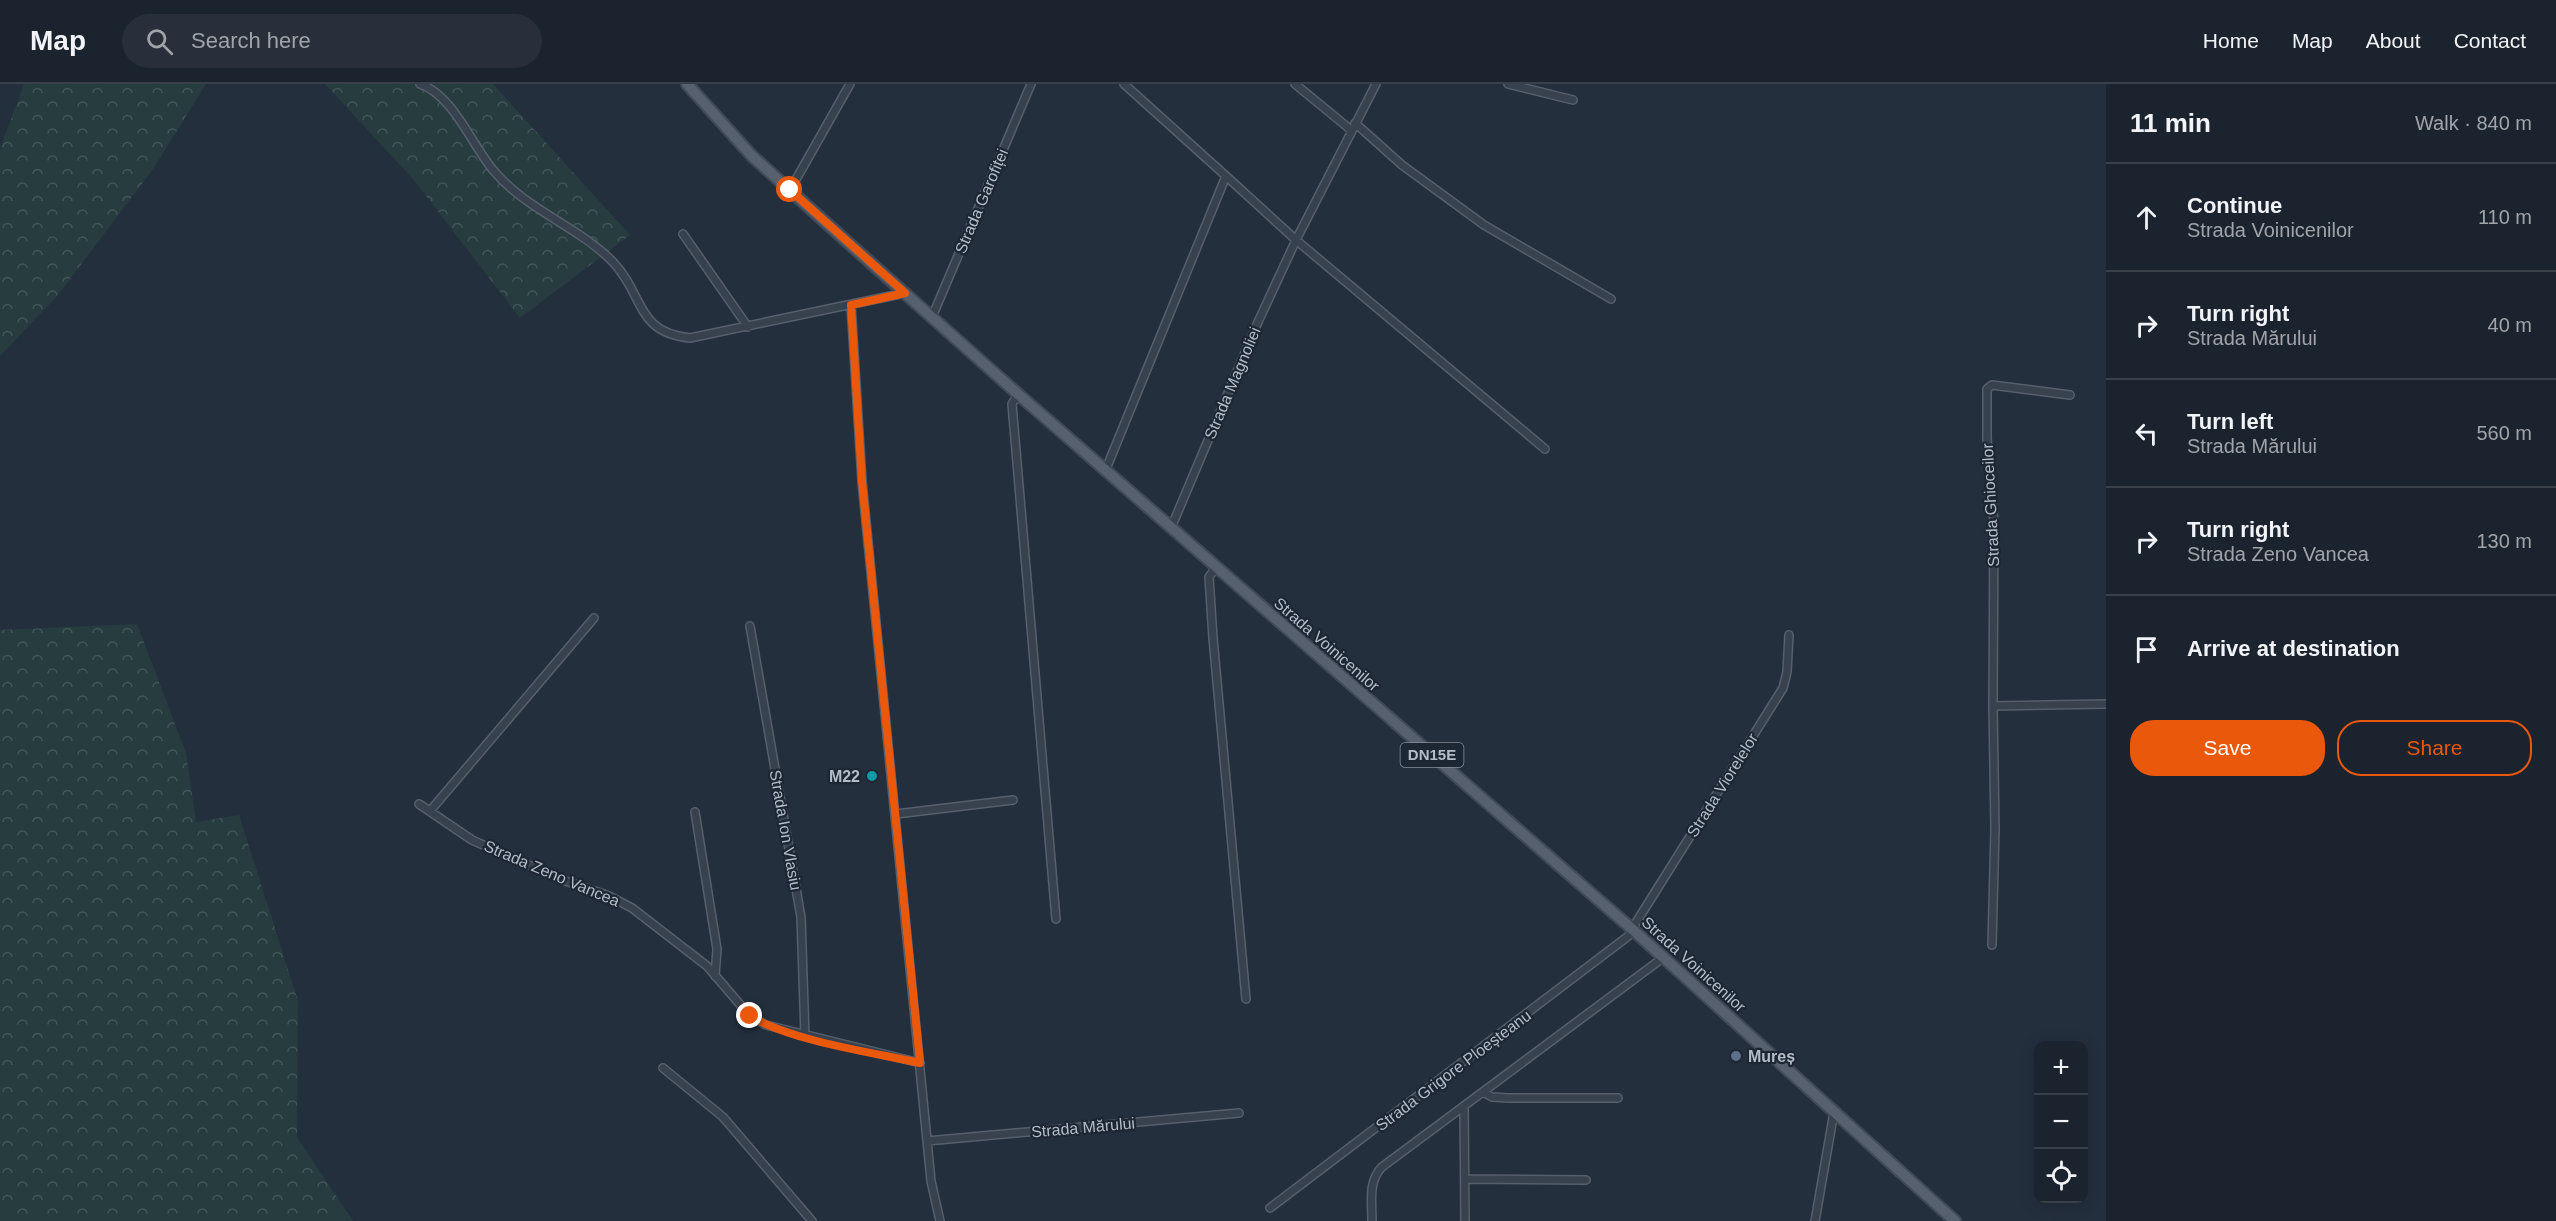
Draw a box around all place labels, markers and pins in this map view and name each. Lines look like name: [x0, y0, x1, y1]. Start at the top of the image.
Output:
place label: M22: [829, 768, 860, 785]
marker: M22: [865, 769, 879, 783]
place label: Mureș: [1748, 1048, 1795, 1065]
marker: Mureș: [1729, 1049, 1743, 1063]

